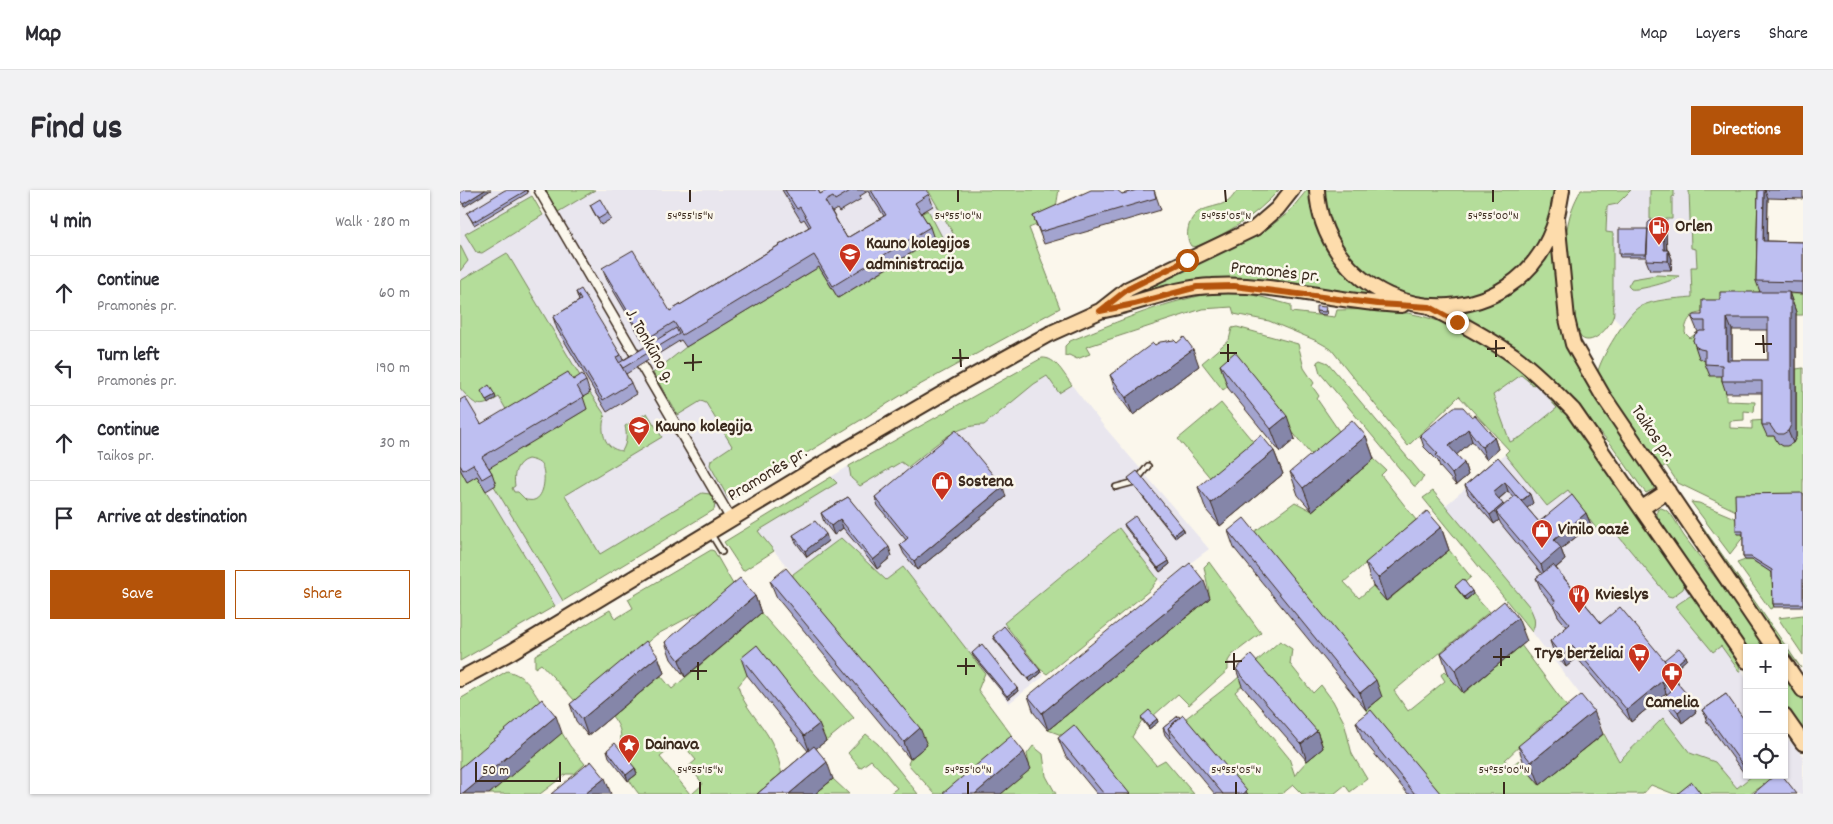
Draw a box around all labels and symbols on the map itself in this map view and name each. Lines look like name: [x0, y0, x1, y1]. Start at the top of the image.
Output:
text: 54°55'15"N: [667, 208, 713, 225]
text: 54°55'10"N: [934, 208, 982, 225]
text: 54°55'05"N: [1201, 208, 1251, 225]
text: 54°55'00"N: [1467, 208, 1519, 225]
fuel station icon: Orlen: [1647, 215, 1671, 246]
place label: Orlen: [1675, 215, 1713, 240]
place label: Kauno kolegijos administracija: [866, 232, 970, 278]
school or university icon: Kauno kolegijos administracija: [838, 242, 862, 273]
route start: [1176, 249, 1199, 272]
street label: Pramonės pr.: [1229, 256, 1321, 290]
street label: J. Tonkūno g.: [618, 304, 680, 388]
route end: [1446, 311, 1469, 334]
street label: Taikos pr.: [1624, 400, 1680, 468]
school or university icon: Kauno kolegija: [627, 415, 651, 446]
place label: Kauno kolegija: [655, 415, 752, 440]
street label: Pramonės pr.: [723, 441, 813, 509]
shop icon: Sostena: [930, 470, 954, 501]
place label: Sostena: [958, 470, 1013, 495]
shop icon: Vinilo oazė: [1530, 518, 1554, 549]
place label: Vinilo oazė: [1558, 518, 1629, 543]
restaurant icon: Kvieslys: [1567, 583, 1591, 614]
place label: Kvieslys: [1595, 583, 1649, 608]
place label: Trys berželiai: [1534, 642, 1624, 667]
supermarket icon: Trys berželiai: [1627, 642, 1651, 673]
pharmacy icon: Camelia: [1660, 661, 1684, 692]
place label: Camelia: [1645, 691, 1699, 716]
place icon: Dainava: [617, 733, 641, 764]
place label: Dainava: [645, 733, 699, 758]
scale bar: [475, 759, 561, 782]
text: 54°55'15"N: [677, 762, 723, 779]
text: 54°55'10"N: [944, 762, 992, 779]
text: 54°55'05"N: [1211, 762, 1261, 779]
text: 54°55'00"N: [1478, 762, 1530, 779]

